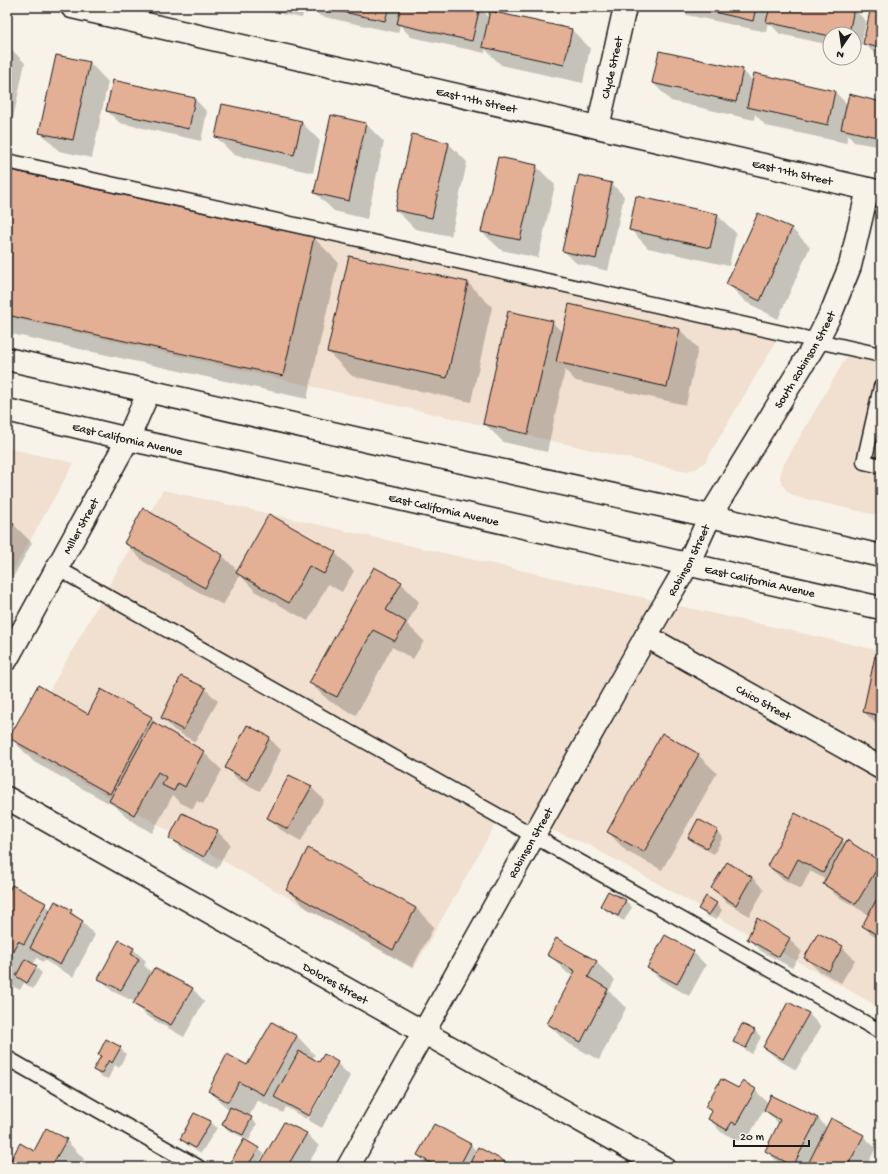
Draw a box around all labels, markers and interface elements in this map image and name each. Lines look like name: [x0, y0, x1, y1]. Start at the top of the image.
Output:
north arrow: [822, 26, 862, 66]
street label: Clyde Street: [600, 34, 627, 100]
text: N: [835, 47, 845, 60]
street label: East 11th Street: [434, 85, 519, 118]
street label: East 11th Street: [750, 158, 835, 190]
street label: South Robinson Street: [772, 308, 840, 412]
street label: East California Avenue: [71, 421, 185, 460]
street label: East California Avenue: [387, 492, 501, 530]
street label: Miller Street: [61, 495, 104, 557]
street label: Robinson Street: [666, 522, 715, 599]
street label: East California Avenue: [703, 563, 817, 602]
street label: Chico Street: [733, 683, 794, 725]
street label: Robinson Street: [507, 805, 558, 881]
street label: Dolores Street: [299, 960, 371, 1009]
scale bar: [734, 1122, 809, 1148]
text: 20 m: [740, 1131, 765, 1145]

